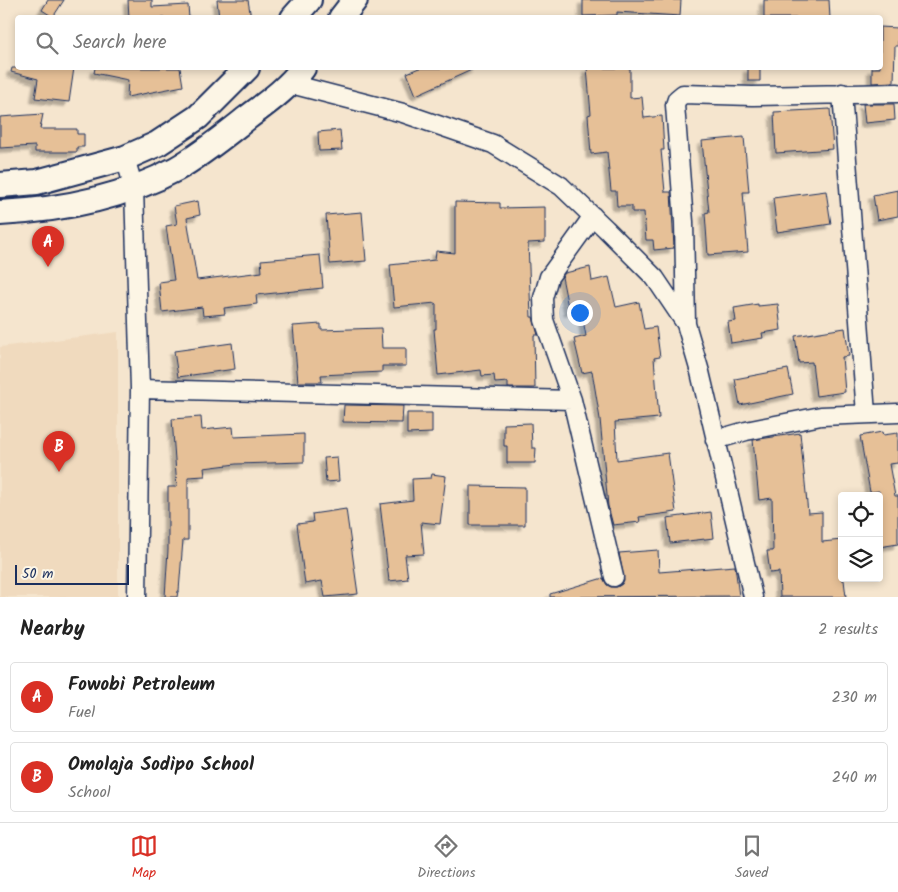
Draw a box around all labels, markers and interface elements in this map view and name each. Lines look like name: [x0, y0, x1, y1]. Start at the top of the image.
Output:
search box: [15, 15, 883, 70]
text: Search here: [73, 28, 167, 58]
icon: search: [33, 29, 61, 57]
pin: A: [32, 226, 64, 267]
your location: [567, 300, 593, 326]
pin: B: [43, 431, 75, 472]
map controls: [838, 492, 883, 582]
button: locate: [838, 492, 883, 537]
button: layers: [838, 537, 883, 582]
scale bar: [15, 562, 129, 585]
text: 50 m: [22, 563, 53, 585]
text: Nearby: [20, 613, 85, 646]
text: 2 results: [818, 617, 878, 642]
text: Fowobi Petroleum: [68, 670, 215, 700]
text: A: [32, 685, 42, 710]
text: 230 m: [831, 685, 877, 710]
text: Fuel: [68, 700, 95, 725]
text: Omolaja Sodipo School: [68, 750, 254, 780]
text: B: [32, 765, 42, 790]
text: 240 m: [832, 765, 877, 790]
text: School: [68, 780, 111, 805]
tab: Map: [130, 832, 158, 884]
tab: Directions: [417, 832, 475, 884]
tab: Saved: [735, 832, 768, 884]

